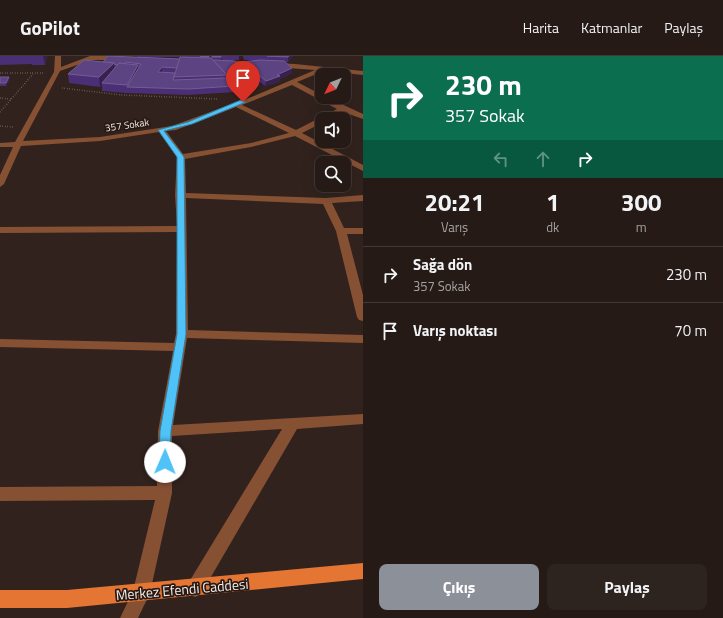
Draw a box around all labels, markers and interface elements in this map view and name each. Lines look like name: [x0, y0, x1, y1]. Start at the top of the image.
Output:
text: GoPilot: [20, 13, 80, 42]
text: Harita: [523, 17, 559, 38]
text: Katmanlar: [581, 17, 642, 38]
text: Paylaş: [664, 17, 703, 38]
pin: [226, 61, 260, 102]
text: 230 m: [445, 63, 522, 106]
icon: arrive: [232, 67, 254, 89]
north arrow: [315, 68, 351, 104]
map controls: [315, 68, 351, 192]
icon: right: [379, 72, 431, 124]
text: 357 Sokak: [445, 102, 525, 129]
button: sound: [315, 112, 351, 148]
street label: 357 Sokak: [104, 114, 150, 136]
icon: left: [490, 148, 512, 170]
icon: ahead: [532, 148, 554, 170]
icon: right: [574, 148, 596, 170]
button: search: [315, 156, 351, 192]
text: 20:21: [425, 184, 484, 220]
text: 1: [546, 184, 560, 220]
text: 300: [621, 184, 661, 220]
text: Varış: [441, 217, 468, 237]
text: dk: [546, 217, 559, 237]
text: m: [636, 217, 647, 237]
text: Sağa dön: [413, 253, 472, 276]
text: 230 m: [666, 263, 707, 286]
icon: right: [379, 264, 401, 286]
text: 357 Sokak: [413, 276, 471, 296]
text: Varış noktası: [413, 319, 497, 342]
text: 70 m: [674, 319, 707, 342]
icon: arrive: [379, 320, 401, 342]
position arrow: [144, 441, 186, 483]
button: Çıkış: [379, 564, 539, 610]
button: Paylaş: [547, 564, 707, 610]
street label: Merkez Efendi Caddesi: [115, 573, 249, 605]

